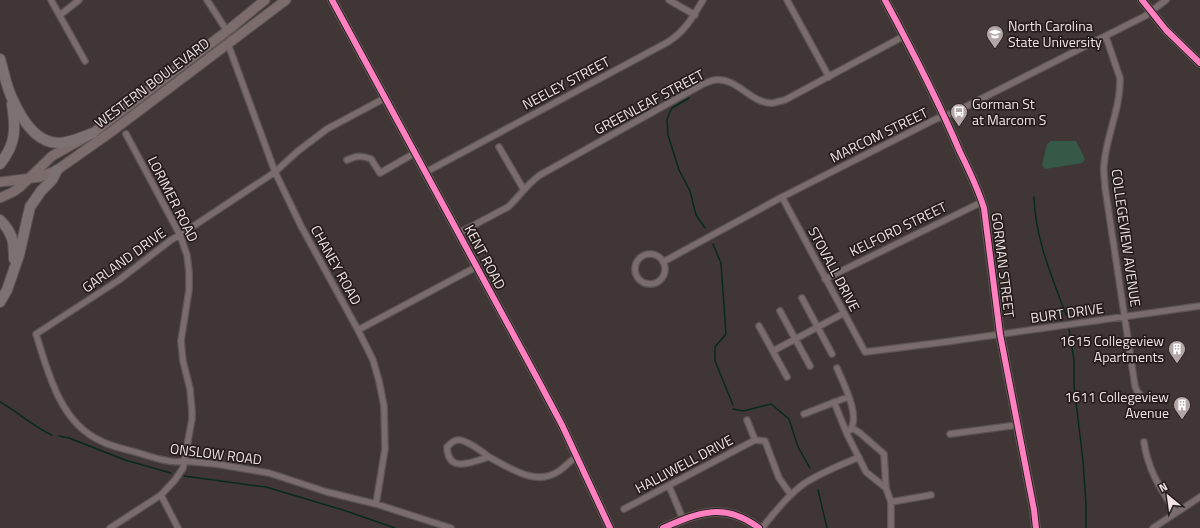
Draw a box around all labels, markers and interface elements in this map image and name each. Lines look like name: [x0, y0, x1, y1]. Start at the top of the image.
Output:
place label: North Carolina State University: [1008, 15, 1102, 52]
school or university icon: North Carolina State University: [985, 24, 1005, 49]
street label: WESTERN BOULEVARD: [90, 32, 214, 133]
street label: NEELEY STREET: [518, 50, 614, 114]
street label: GREENLEAF STREET: [590, 63, 708, 139]
place label: Gorman St at Marcom S: [972, 93, 1046, 130]
street label: MARCOM STREET: [826, 101, 932, 167]
bus stop icon: Gorman St at Marcom S: [949, 102, 969, 127]
street label: LORIMER ROAD: [143, 152, 204, 245]
street label: COLLEGEVIEW AVENUE: [1106, 168, 1147, 308]
street label: KELFORD STREET: [846, 196, 951, 261]
street label: GORMAN STREET: [987, 211, 1020, 319]
street label: CHANEY ROAD: [306, 221, 367, 308]
street label: KENT ROAD: [460, 221, 511, 293]
street label: GARLAND DRIVE: [77, 222, 170, 297]
street label: STOVALL DRIVE: [803, 223, 866, 315]
street label: BURT DRIVE: [1029, 297, 1105, 328]
place label: 1615 Collegeview Apartments: [1060, 330, 1164, 367]
building icon: 1615 Collegeview Apartments: [1167, 339, 1187, 364]
place label: 1611 Collegeview Avenue: [1065, 386, 1169, 423]
building icon: 1611 Collegeview Avenue: [1172, 395, 1192, 420]
street label: HALLIWELL DRIVE: [631, 429, 737, 498]
street label: ONSLOW ROAD: [169, 437, 263, 470]
north arrow: [1148, 476, 1188, 516]
text: N: [1156, 478, 1170, 496]

